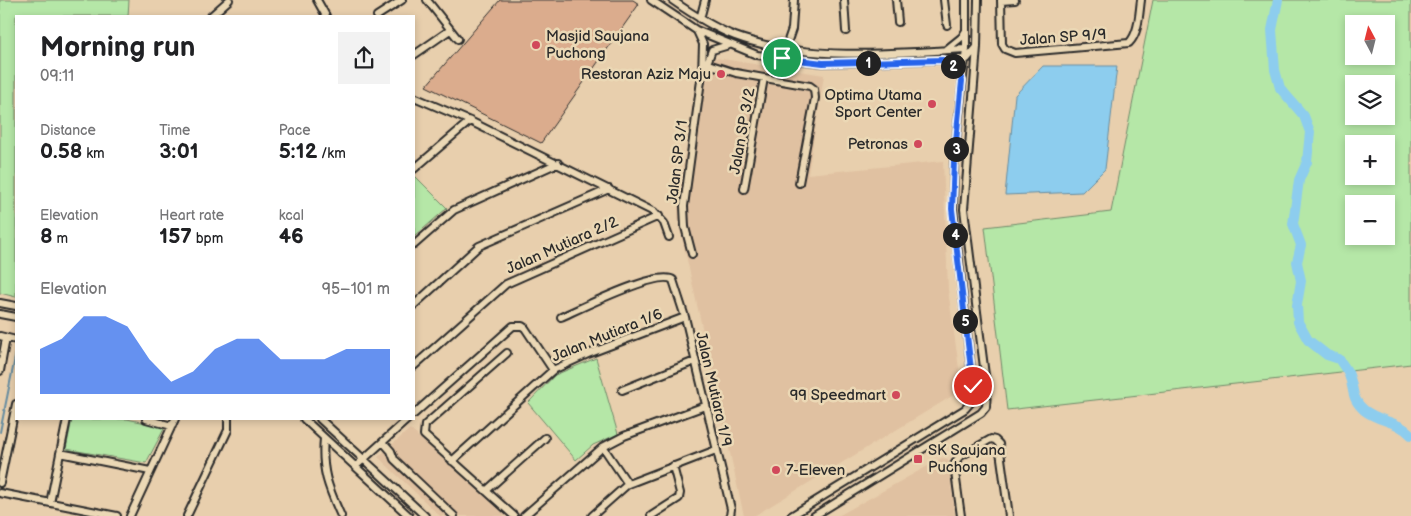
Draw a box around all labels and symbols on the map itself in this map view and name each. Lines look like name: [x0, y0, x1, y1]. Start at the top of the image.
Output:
north arrow: [1345, 15, 1395, 65]
street label: Jalan SP 9/9: [1019, 25, 1107, 50]
place label: Masjid Saujana Puchong: [546, 27, 649, 63]
pin: [761, 37, 803, 79]
marker: Masjid Saujana Puchong: [530, 39, 542, 51]
pin: 1: [856, 50, 880, 76]
pin: 2: [940, 54, 966, 78]
place label: Restoran Aziz Maju: [581, 65, 711, 84]
marker: Restoran Aziz Maju: [715, 68, 727, 80]
street label: Jalan SP 3/2: [726, 86, 759, 176]
place label: Optima Utama Sport Center: [824, 86, 923, 122]
marker: Optima Utama Sport Center: [926, 98, 938, 110]
street label: Jalan SP 3/1: [663, 119, 692, 205]
place label: Petronas: [848, 135, 909, 154]
pin: 3: [944, 136, 968, 162]
marker: Petronas: [912, 138, 924, 150]
street label: Jalan Mutiara 2/2: [503, 212, 621, 279]
pin: 4: [942, 222, 968, 248]
street label: Jalan Mutiara 1/6: [549, 305, 665, 366]
pin: 5: [952, 308, 978, 334]
street label: Jalan Mutiara 1/9: [691, 330, 736, 448]
pin: [952, 365, 994, 407]
place label: 99 Speedmart: [790, 386, 886, 405]
marker: 99 Speedmart: [890, 389, 902, 401]
place label: SK Saujana Puchong: [928, 441, 1005, 477]
marker: SK Saujana Puchong: [912, 453, 924, 465]
place label: 7-Eleven: [786, 461, 845, 480]
marker: 7-Eleven: [770, 464, 782, 476]

